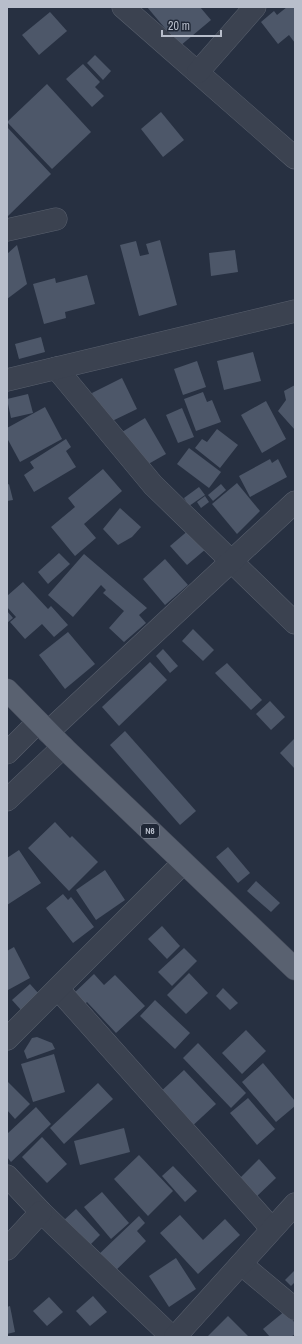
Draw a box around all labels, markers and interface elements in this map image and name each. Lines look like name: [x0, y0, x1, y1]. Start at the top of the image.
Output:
scale bar: [162, 12, 221, 38]
text: 20 m: [168, 18, 190, 34]
road number: N6: [141, 824, 159, 838]

